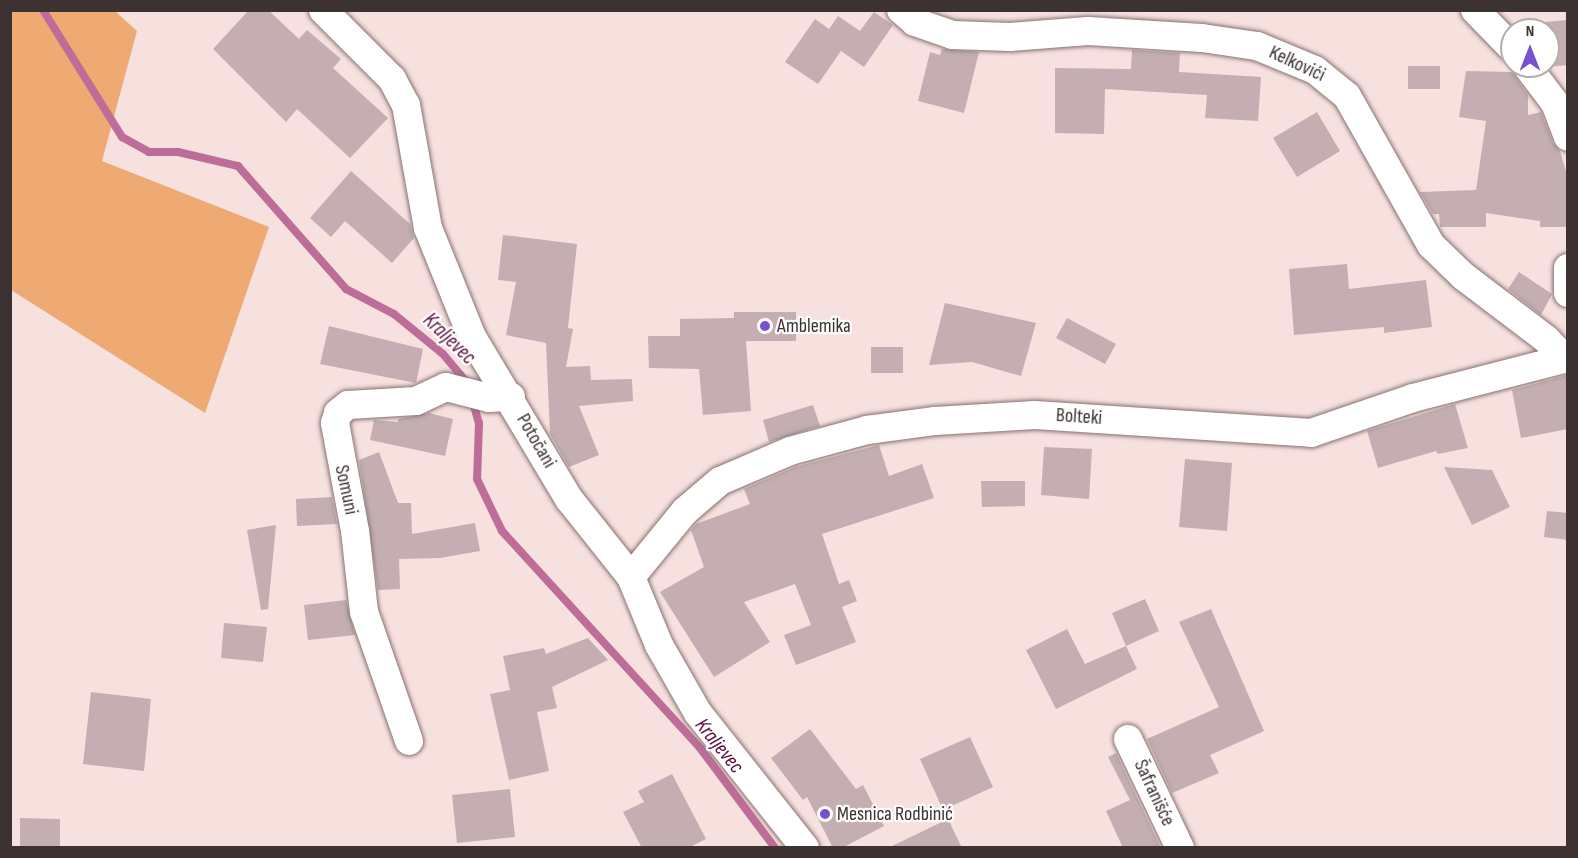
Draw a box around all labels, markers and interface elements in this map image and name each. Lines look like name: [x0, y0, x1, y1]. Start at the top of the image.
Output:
north arrow: [1500, 18, 1560, 78]
text: N: [1526, 22, 1534, 41]
street label: Kelkovići: [1265, 41, 1329, 87]
water label: Kraljevec: [417, 308, 481, 370]
place label: Amblemika: [777, 314, 851, 338]
marker: Amblemika: [758, 319, 772, 333]
street label: Bolteki: [1055, 403, 1103, 431]
street label: Potočani: [511, 410, 561, 472]
street label: Somuni: [329, 463, 363, 517]
water label: Kraljevec: [689, 713, 749, 779]
street label: Šafranišće: [1128, 756, 1180, 830]
place label: Mesnica Rodbinić: [837, 802, 953, 826]
marker: Mesnica Rodbinić: [818, 807, 832, 821]

